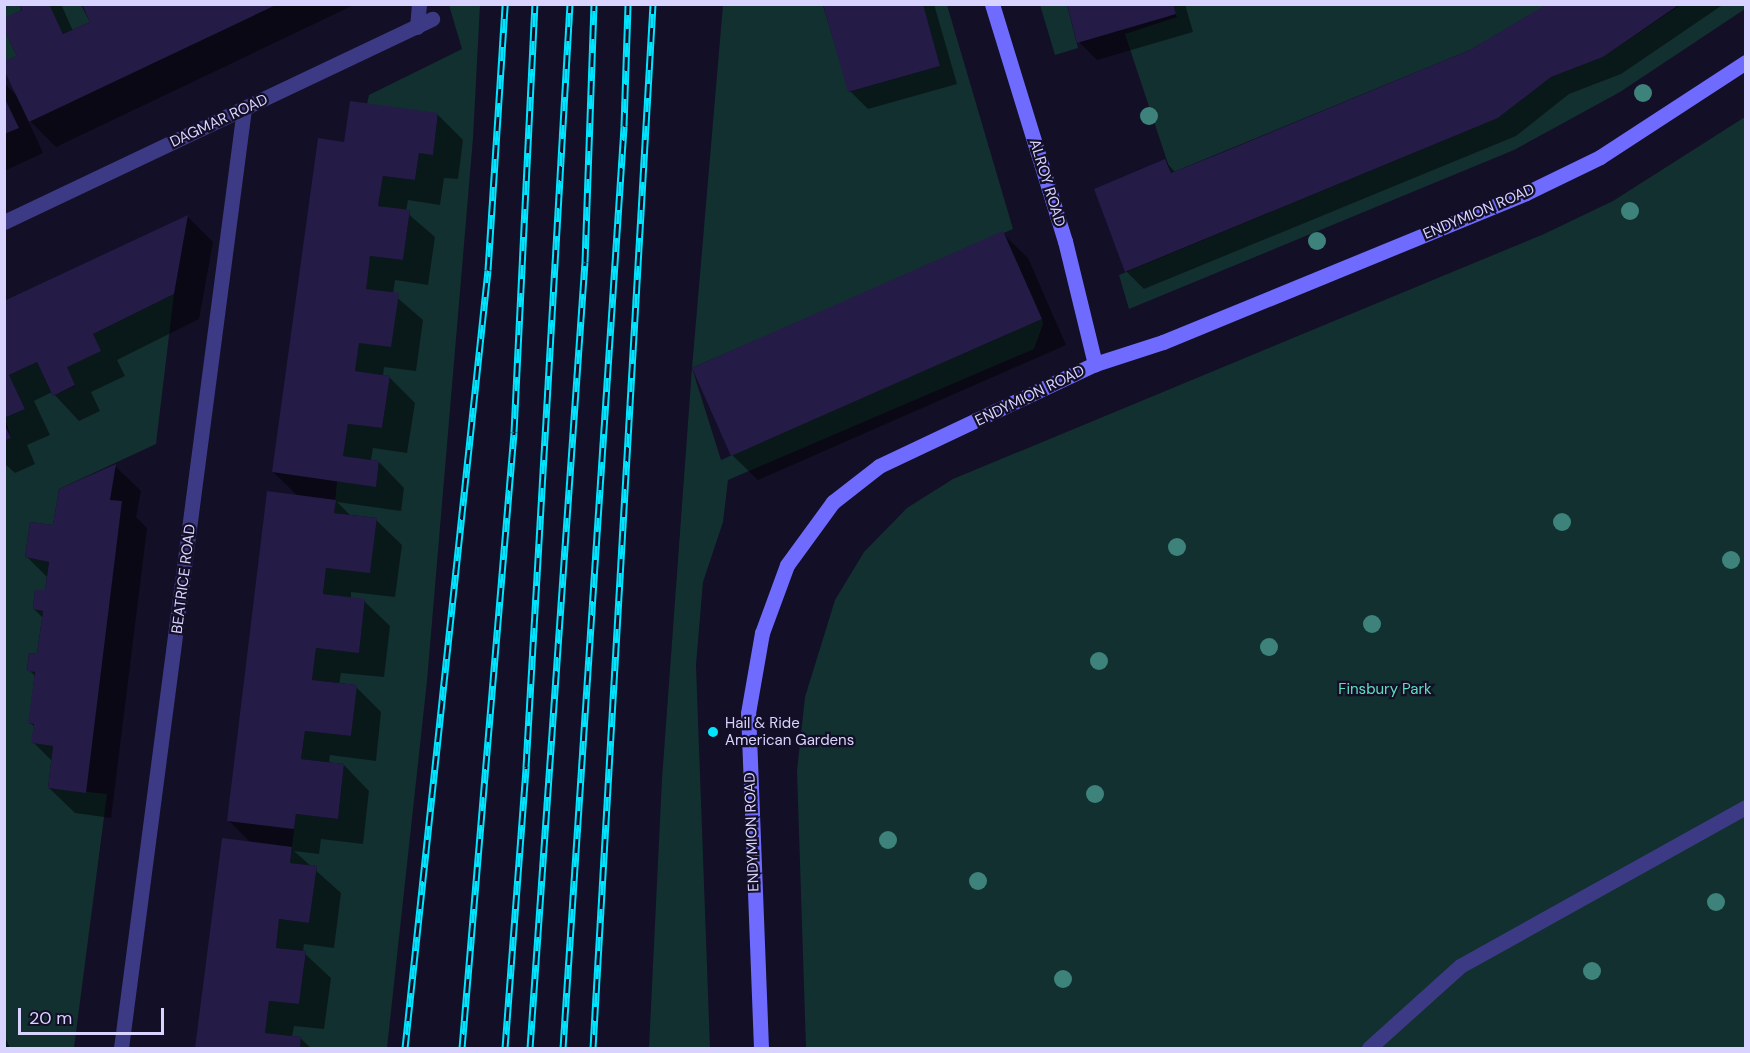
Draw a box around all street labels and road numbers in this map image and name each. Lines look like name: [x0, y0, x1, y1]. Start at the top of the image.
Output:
street label: DAGMAR ROAD: [167, 90, 271, 152]
street label: ALROY ROAD: [1025, 137, 1069, 229]
street label: ENDYMION ROAD: [1421, 180, 1537, 244]
street label: ENDYMION ROAD: [972, 362, 1088, 430]
street label: BEATRICE ROAD: [168, 523, 200, 635]
street label: ENDYMION ROAD: [741, 772, 763, 892]

